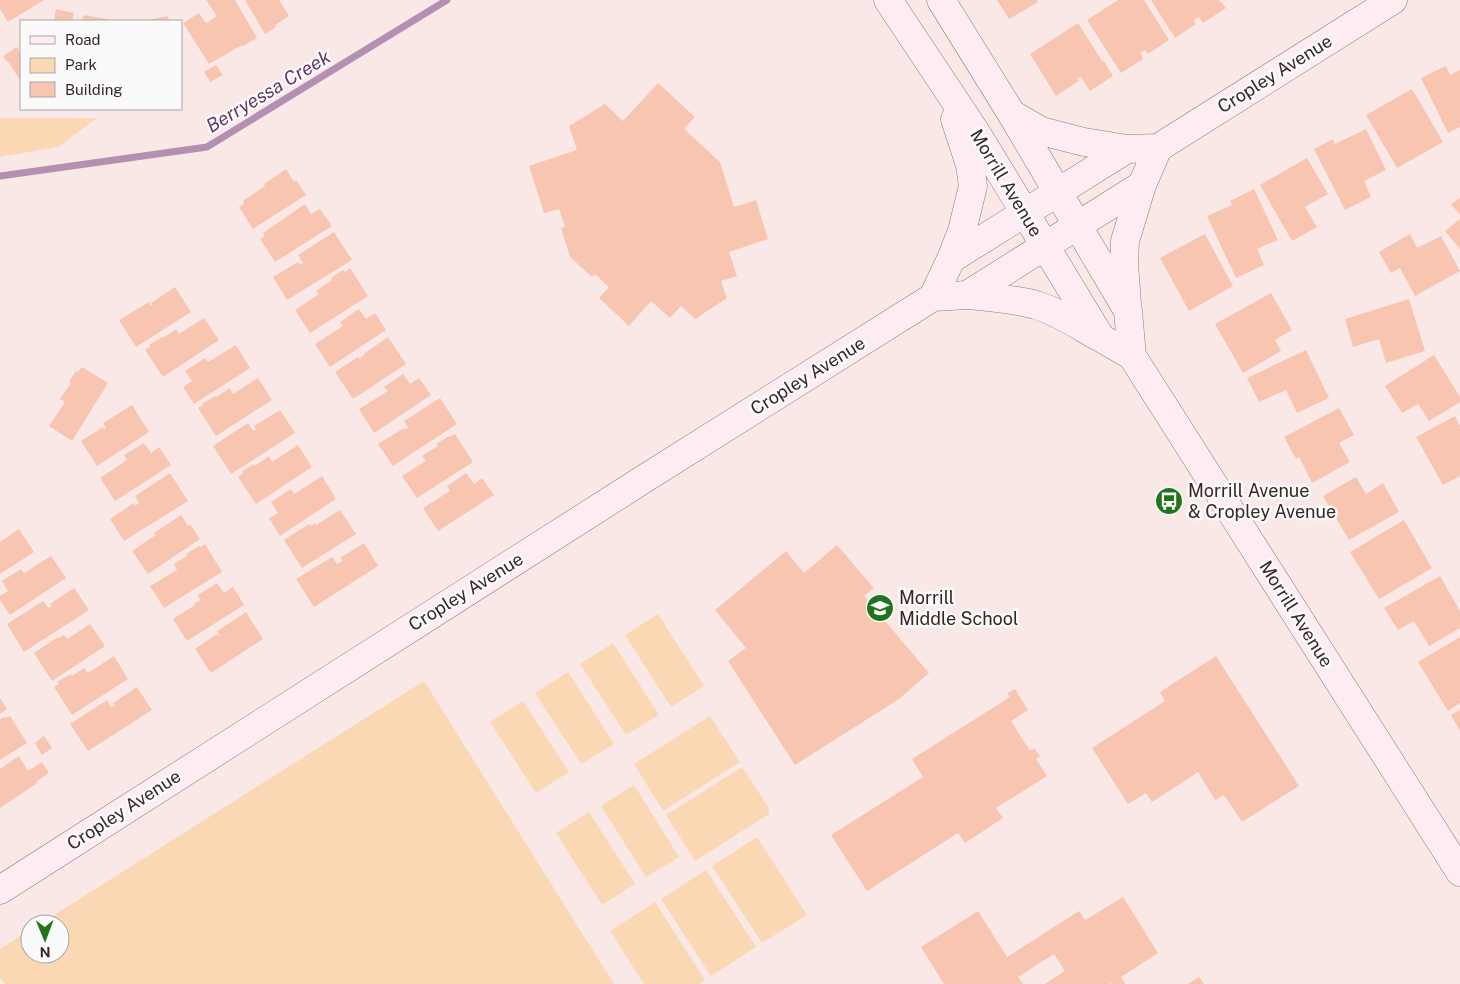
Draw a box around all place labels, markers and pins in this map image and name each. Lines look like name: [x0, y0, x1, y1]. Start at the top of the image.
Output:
place label: Morrill Avenue & Cropley Avenue: [1188, 480, 1336, 522]
bus stop icon: Morrill Avenue & Cropley Avenue: [1154, 486, 1184, 516]
place label: Morrill Middle School: [899, 587, 1018, 629]
school or university icon: Morrill Middle School: [865, 593, 895, 623]

